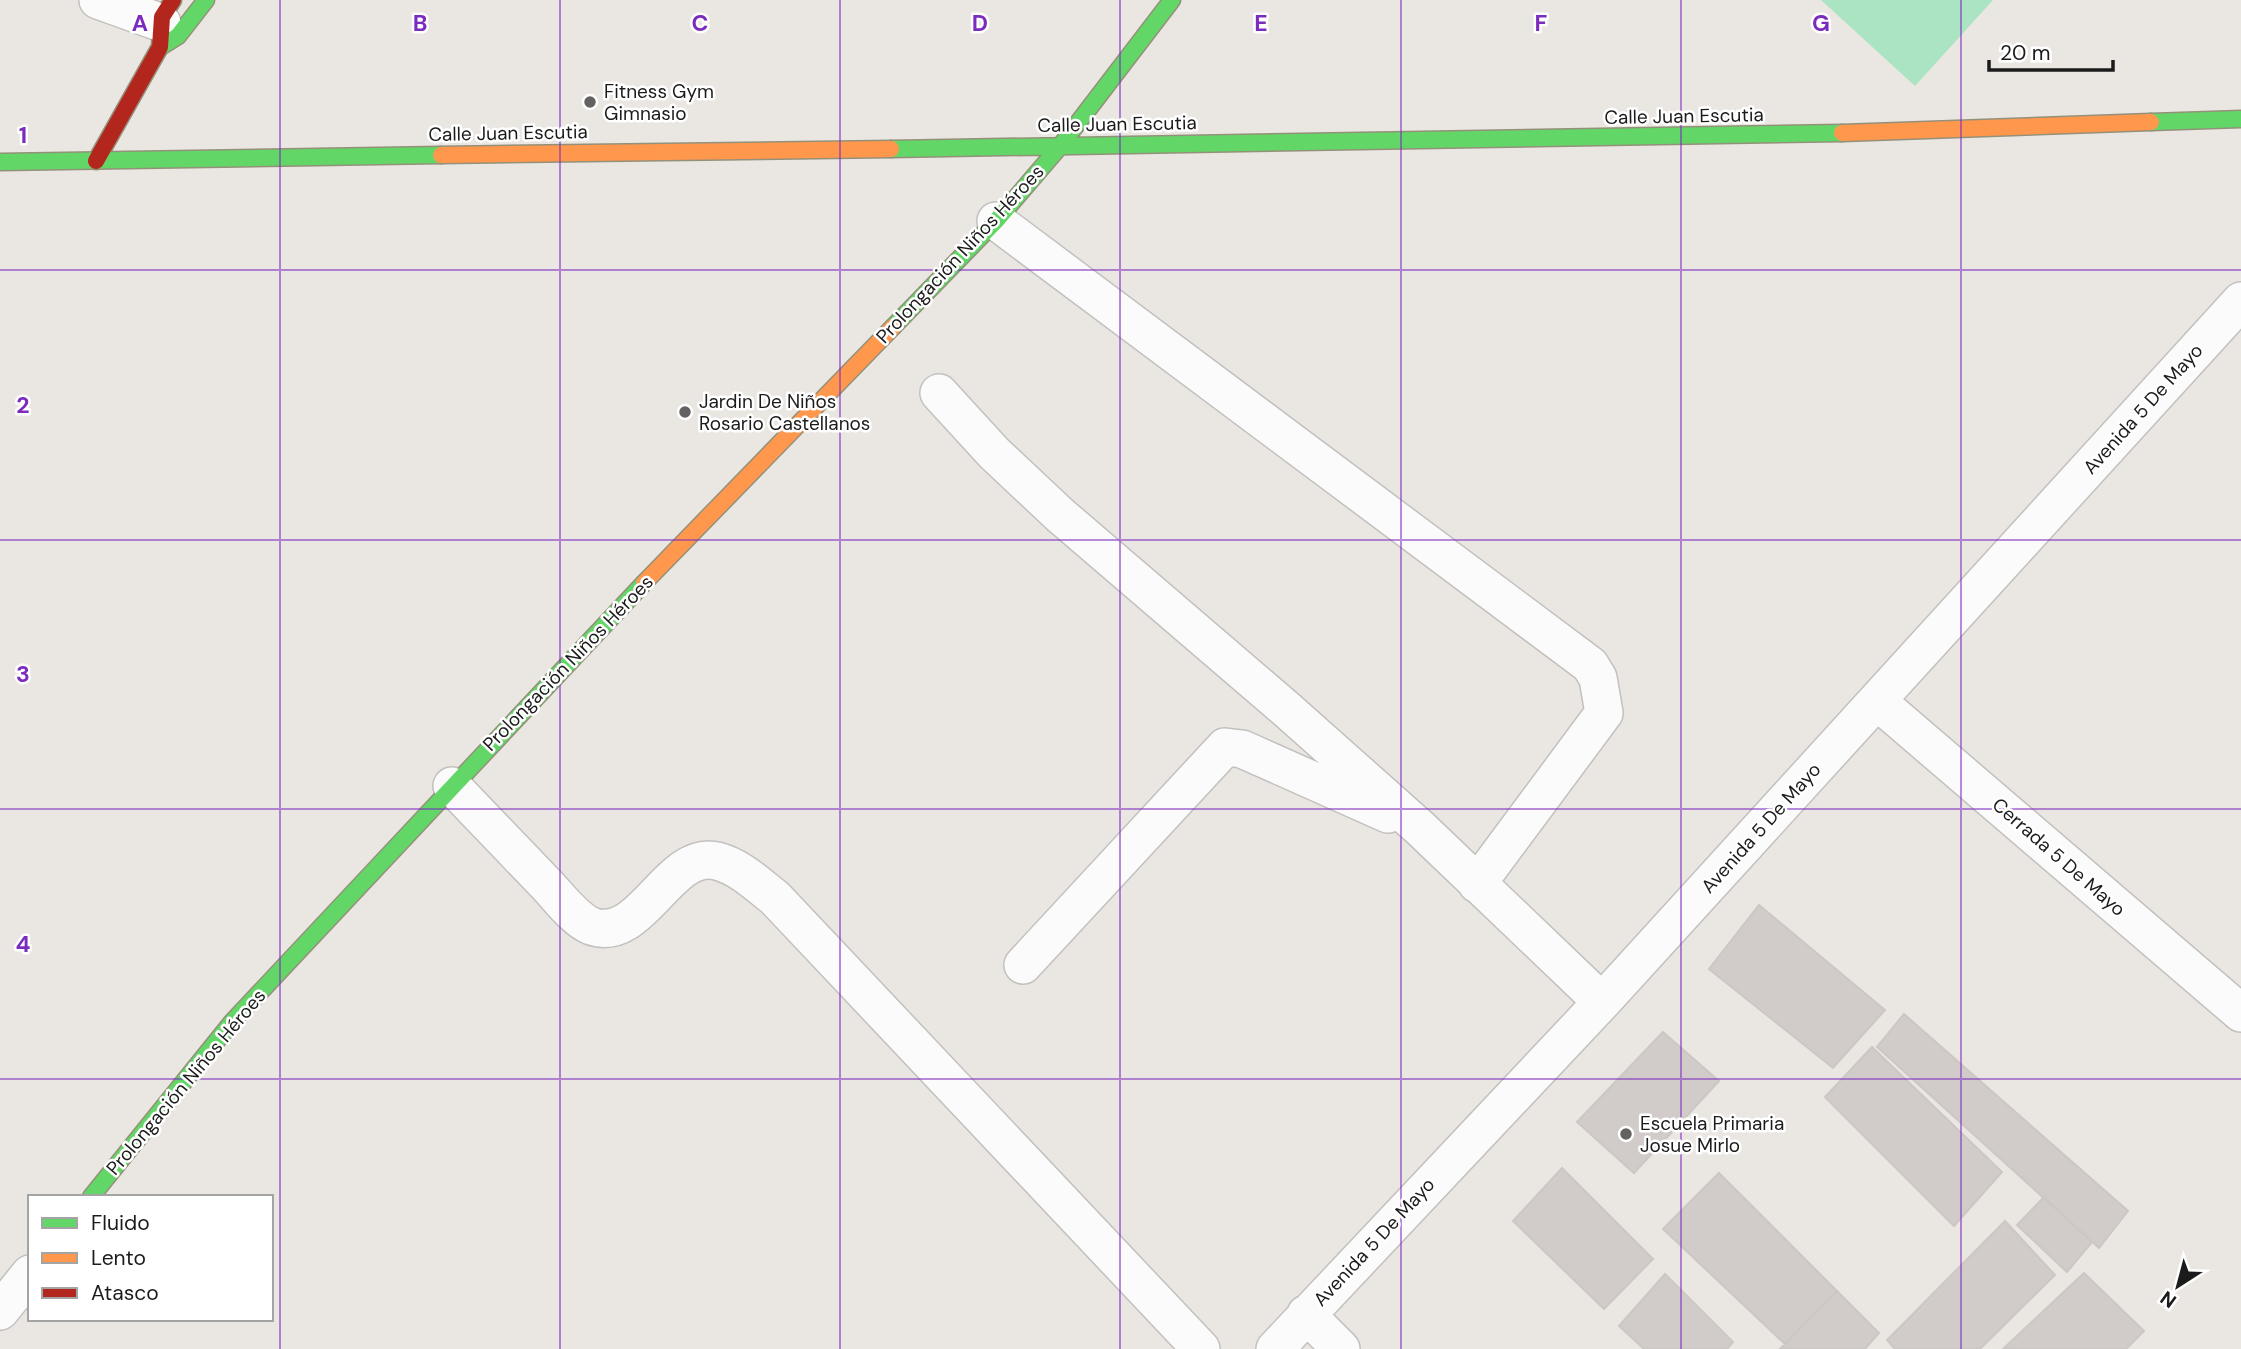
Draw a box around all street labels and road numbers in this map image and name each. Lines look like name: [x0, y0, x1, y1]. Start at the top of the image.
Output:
street label: Calle Juan Escutia: [1604, 102, 1764, 130]
street label: Calle Juan Escutia: [1037, 110, 1197, 138]
street label: Calle Juan Escutia: [428, 119, 588, 147]
street label: Prolongación Niños Héroes: [871, 159, 1049, 349]
street label: Avenida 5 De Mayo: [2078, 338, 2208, 480]
street label: Prolongación Niños Héroes: [477, 570, 659, 756]
street label: Avenida 5 De Mayo: [1696, 757, 1826, 899]
street label: Cerrada 5 De Mayo: [1987, 792, 2131, 922]
street label: Prolongación Niños Héroes: [101, 984, 271, 1180]
street label: Avenida 5 De Mayo: [1308, 1172, 1440, 1312]

